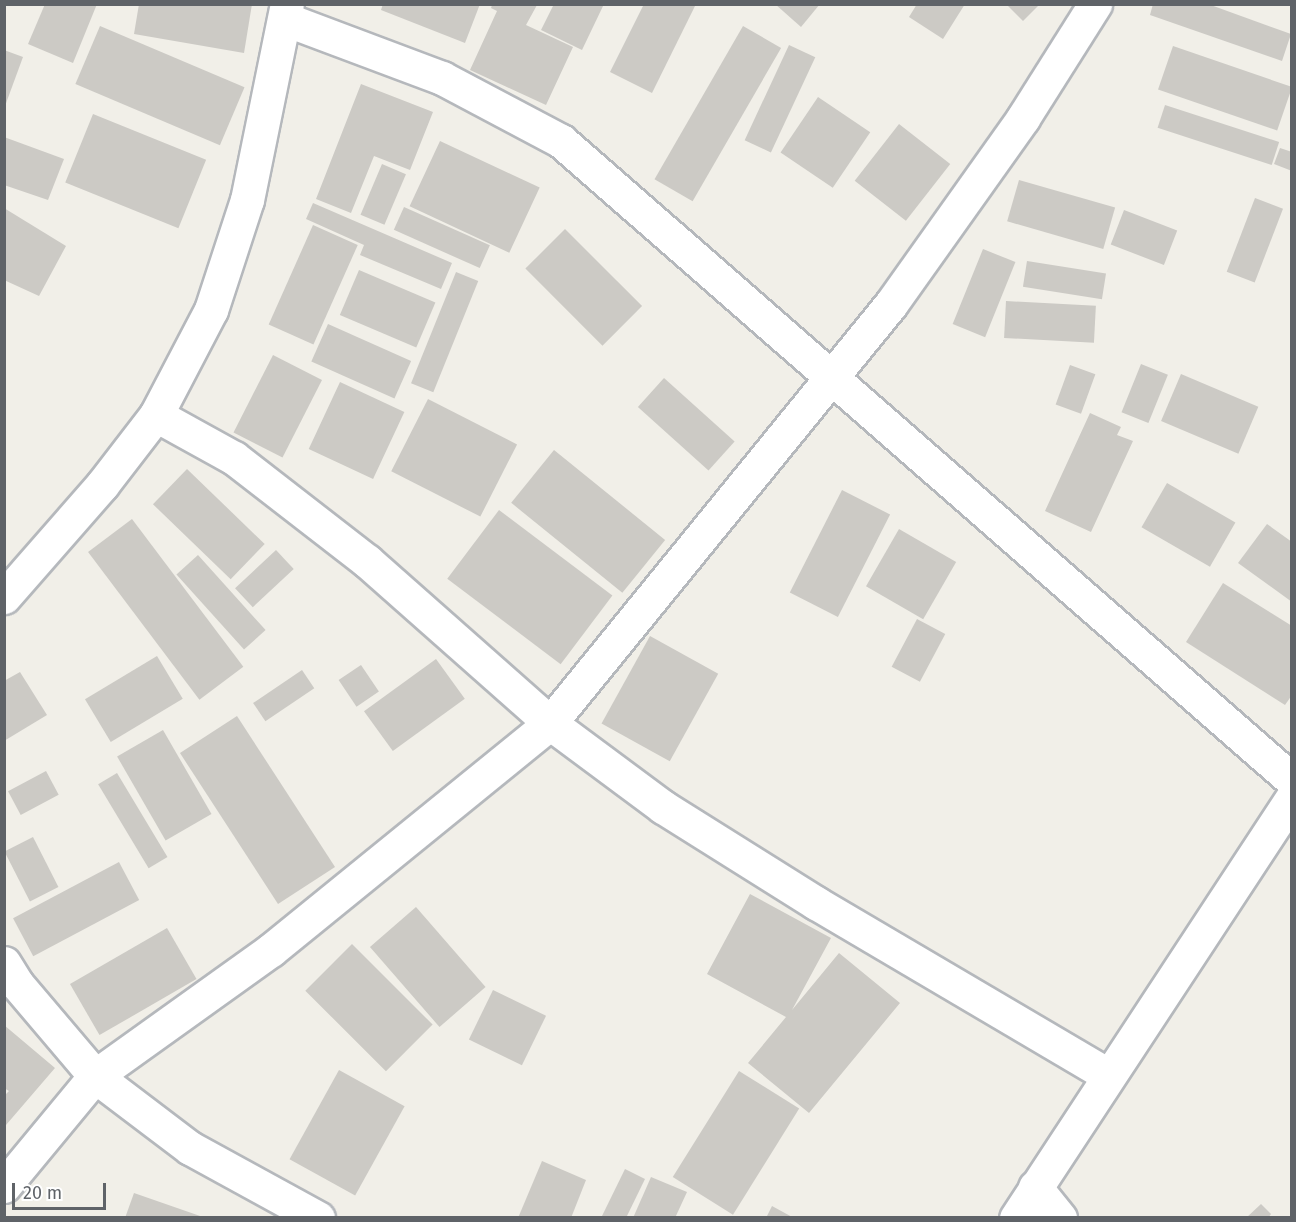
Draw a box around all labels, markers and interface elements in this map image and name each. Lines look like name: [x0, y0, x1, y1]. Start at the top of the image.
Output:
scale bar: [15, 1171, 110, 1209]
text: 20 m: [23, 1182, 62, 1204]

